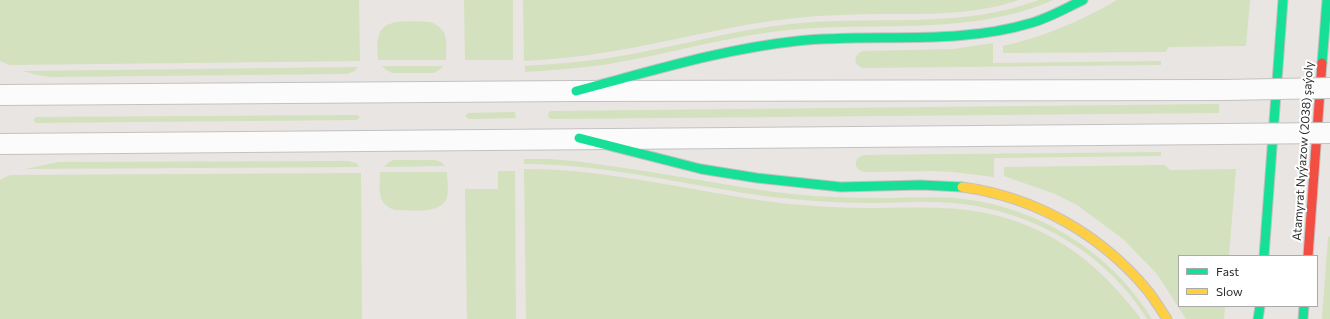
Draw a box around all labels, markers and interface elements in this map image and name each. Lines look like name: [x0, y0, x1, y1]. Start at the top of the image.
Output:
street label: Atamyrat Nyýazow (2038) şaýoly: [1290, 61, 1316, 241]
legend: [1178, 255, 1318, 307]
text: Fast: [1216, 264, 1239, 278]
text: Slow: [1216, 284, 1243, 298]

